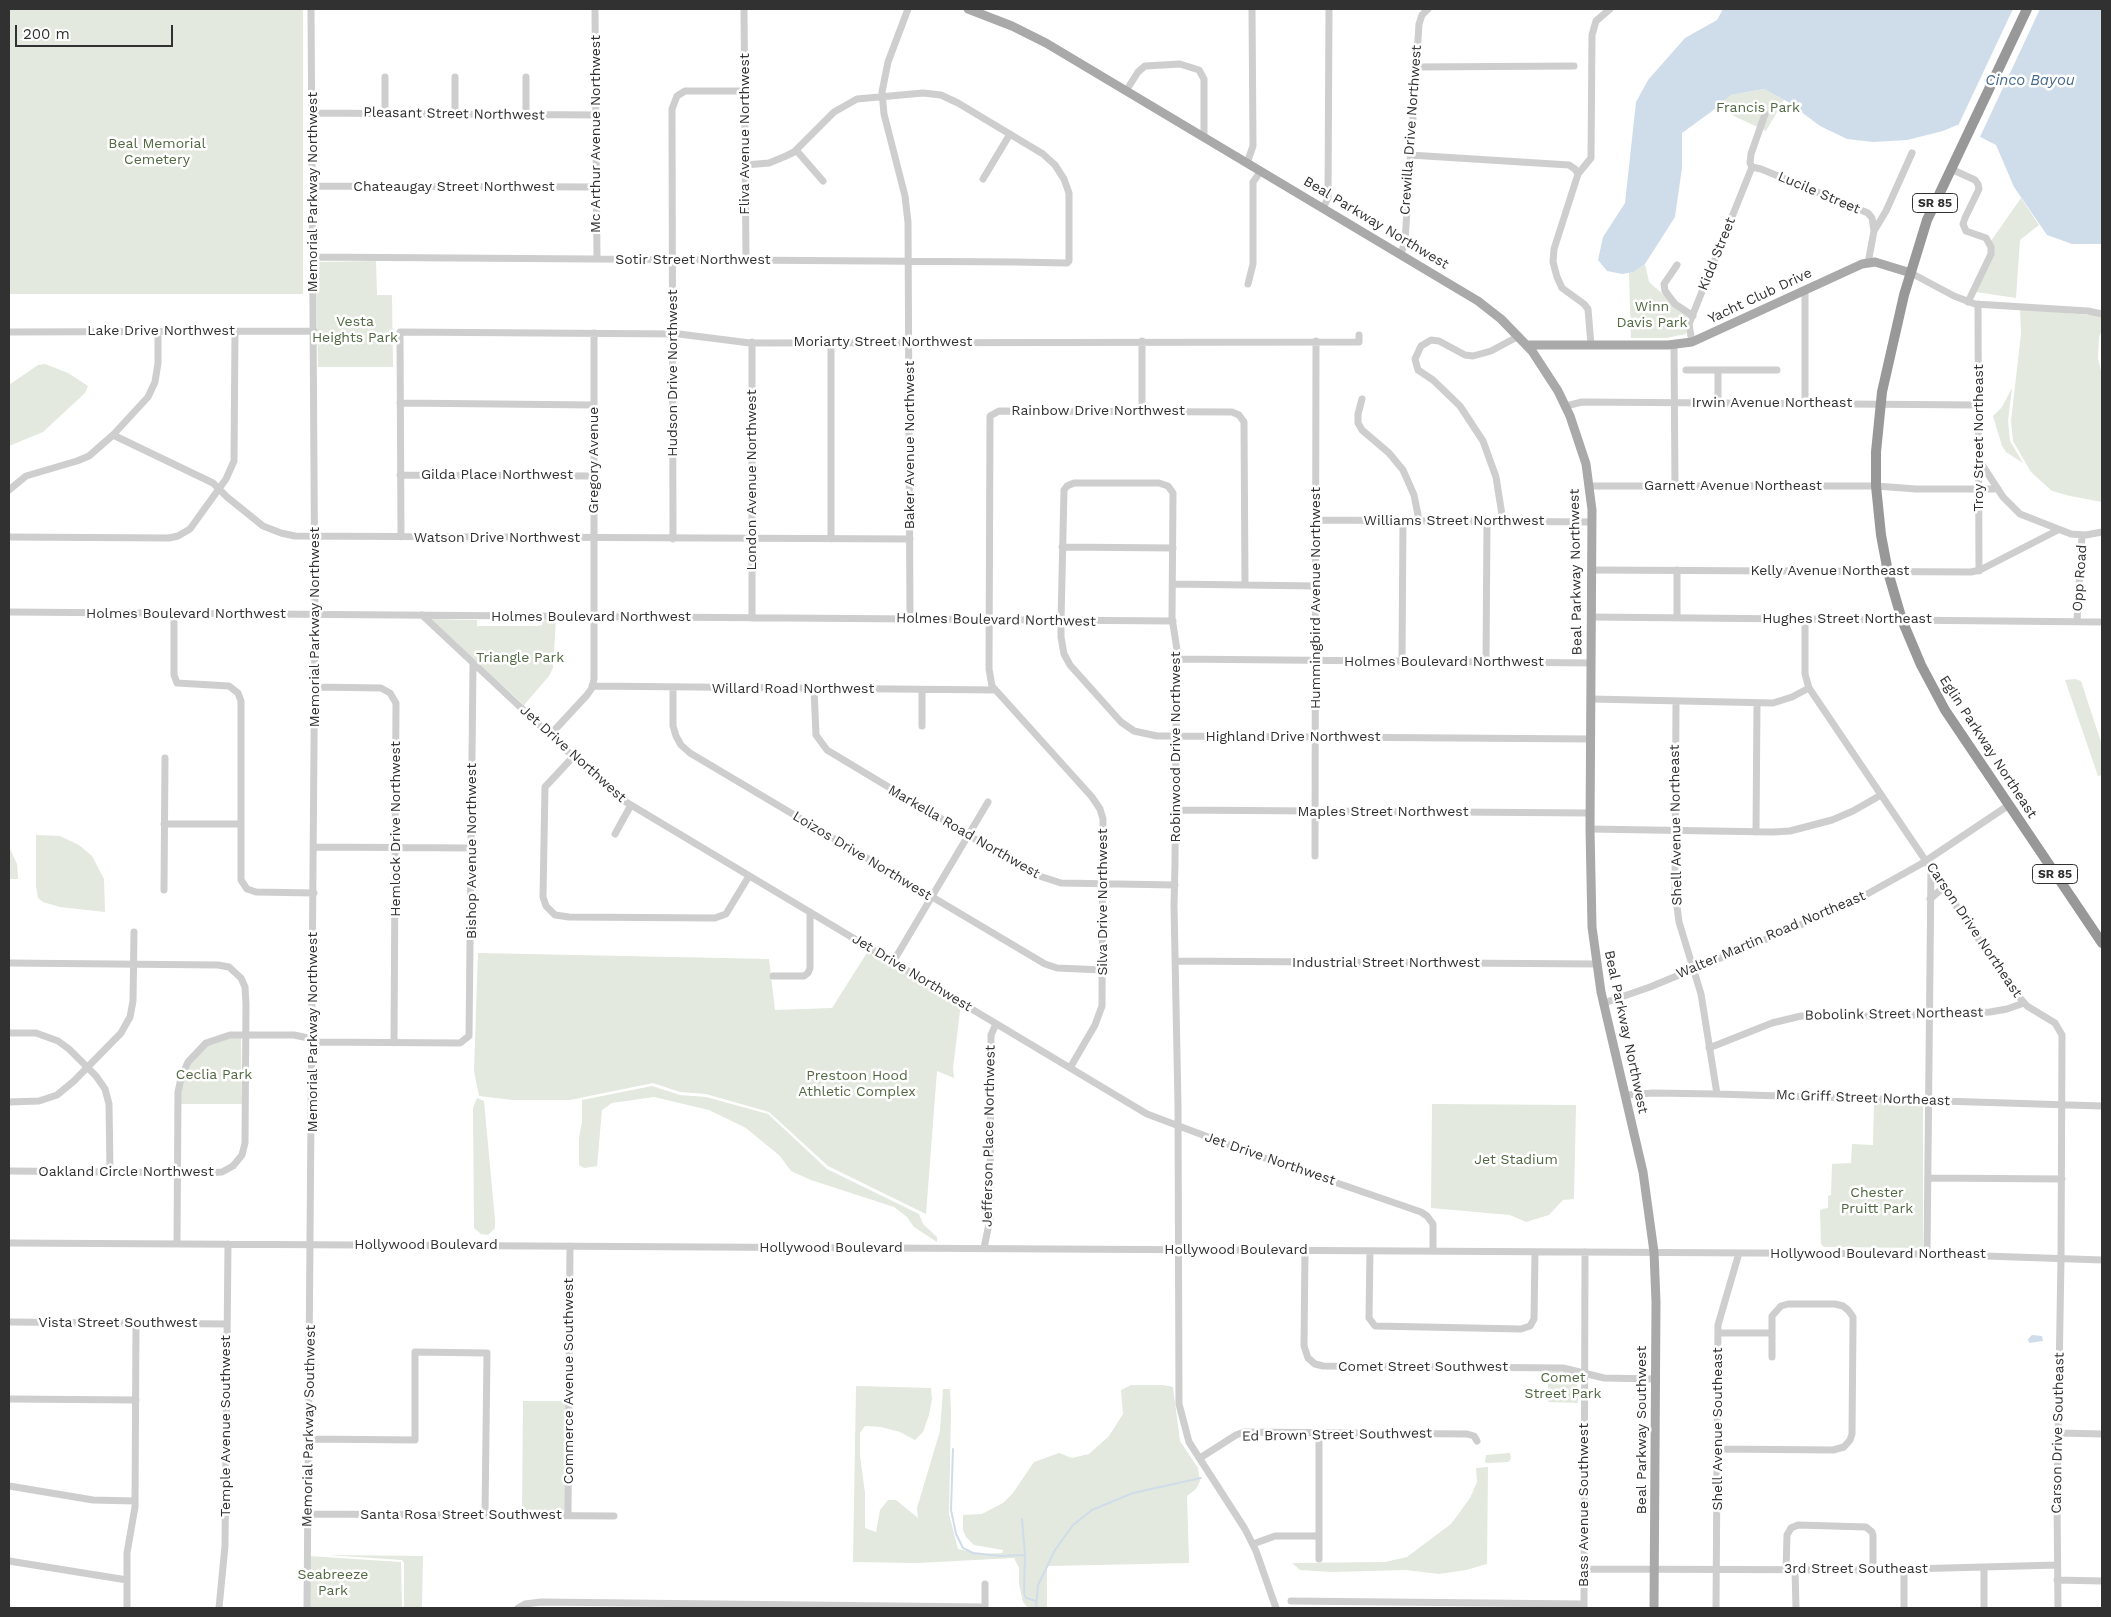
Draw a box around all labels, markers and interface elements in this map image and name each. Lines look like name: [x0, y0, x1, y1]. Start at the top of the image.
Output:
scale bar: [18, 15, 175, 47]
text: 200 m: [23, 25, 70, 43]
street label: Mc Arthur Avenue Northwest: [588, 35, 604, 233]
street label: Crewilla Drive Northwest: [1397, 44, 1425, 216]
street label: Fliva Avenue Northwest: [737, 53, 753, 215]
water label: Cinco Bayou: [1985, 72, 2075, 90]
street label: Memorial Parkway Northwest: [305, 92, 321, 292]
park label: Francis Park: [1716, 100, 1800, 116]
street label: Pleasant Street Northwest: [363, 104, 545, 124]
park label: Beal Memorial Cemetery: [108, 136, 206, 168]
street label: Lucile Street: [1775, 168, 1863, 218]
street label: Beal Parkway Northwest: [1300, 173, 1452, 273]
street label: Chateaugay Street Northwest: [353, 179, 555, 195]
road number: SR 85: [1912, 194, 1958, 212]
street label: Kidd Street: [1695, 215, 1739, 293]
street label: Sotir Street Northwest: [615, 252, 771, 268]
street label: Yacht Club Drive: [1705, 265, 1815, 327]
street label: Hudson Drive Northwest: [665, 289, 681, 457]
park label: Winn Davis Park: [1616, 299, 1688, 332]
park label: Vesta Heights Park: [312, 314, 398, 347]
street label: Lake Drive Northwest: [87, 323, 235, 339]
street label: Moriarty Street Northwest: [794, 334, 972, 350]
street label: Baker Avenue Northwest: [902, 361, 918, 529]
street label: Troy Street Northeast: [1971, 364, 1987, 512]
street label: London Avenue Northwest: [744, 389, 760, 571]
street label: Irwin Avenue Northeast: [1692, 395, 1852, 411]
street label: Rainbow Drive Northwest: [1011, 403, 1185, 419]
street label: Gregory Avenue: [586, 407, 602, 513]
street label: Gilda Place Northwest: [421, 467, 573, 483]
street label: Garnett Avenue Northeast: [1644, 478, 1822, 494]
street label: Hummingbird Avenue Northwest: [1308, 487, 1324, 709]
street label: Beal Parkway Northwest: [1566, 489, 1586, 655]
street label: Williams Street Northwest: [1364, 513, 1544, 529]
street label: Memorial Parkway Northwest: [307, 527, 323, 727]
street label: Watson Drive Northwest: [414, 530, 580, 546]
street label: Opp Road: [2069, 544, 2091, 612]
street label: Kelly Avenue Northeast: [1751, 563, 1909, 579]
street label: Holmes Boulevard Northwest: [86, 606, 286, 622]
street label: Holmes Boulevard Northwest: [491, 609, 691, 625]
street label: Holmes Boulevard Northwest: [896, 610, 1096, 630]
street label: Hughes Street Northeast: [1762, 611, 1932, 627]
park label: Triangle Park: [476, 650, 564, 666]
street label: Robinwood Drive Northwest: [1168, 651, 1184, 843]
street label: Holmes Boulevard Northwest: [1344, 654, 1544, 670]
street label: Eglin Parkway Northeast: [1936, 673, 2040, 821]
street label: Willard Road Northwest: [712, 681, 874, 697]
street label: Jet Drive Northwest: [516, 702, 630, 806]
street label: Highland Drive Northwest: [1205, 729, 1381, 745]
street label: Hemlock Drive Northwest: [388, 741, 404, 917]
street label: Shell Avenue Northeast: [1666, 744, 1686, 906]
street label: Bishop Avenue Northwest: [464, 763, 480, 939]
street label: Markella Road Northwest: [885, 782, 1043, 882]
street label: Maples Street Northwest: [1297, 804, 1469, 820]
street label: Loizos Drive Northwest: [790, 808, 934, 904]
street label: Silva Drive Northwest: [1095, 828, 1111, 976]
street label: Carson Drive Northeast: [1922, 859, 2026, 1001]
road number: SR 85: [2032, 864, 2078, 884]
street label: Walter Martin Road Northeast: [1674, 887, 1868, 983]
street label: Jet Drive Northwest: [849, 931, 975, 1015]
street label: Memorial Parkway Northwest: [305, 932, 321, 1132]
street label: Beal Parkway Northwest: [1600, 949, 1652, 1115]
street label: Industrial Street Northwest: [1292, 955, 1480, 971]
street label: Bobolink Street Northeast: [1805, 1004, 1983, 1024]
street label: Jefferson Place Northwest: [979, 1045, 999, 1227]
park label: Ceclia Park: [176, 1067, 252, 1083]
park label: Prestoon Hood Athletic Complex: [798, 1068, 916, 1100]
street label: Mc Griff Street Northeast: [1776, 1087, 1950, 1109]
street label: Jet Drive Northwest: [1203, 1129, 1337, 1189]
park label: Jet Stadium: [1474, 1152, 1558, 1168]
street label: Oakland Circle Northwest: [38, 1164, 214, 1180]
park label: Chester Pruitt Park: [1841, 1185, 1913, 1218]
street label: Hollywood Boulevard: [354, 1237, 498, 1253]
street label: Hollywood Boulevard: [759, 1240, 903, 1256]
street label: Hollywood Boulevard: [1164, 1242, 1308, 1258]
street label: Hollywood Boulevard Northeast: [1770, 1246, 1986, 1262]
street label: Commerce Avenue Southwest: [561, 1278, 577, 1484]
street label: Vista Street Southwest: [39, 1315, 197, 1331]
street label: Memorial Parkway Southwest: [299, 1325, 319, 1527]
street label: Temple Avenue Southwest: [218, 1335, 234, 1517]
street label: Beal Parkway Southwest: [1634, 1346, 1650, 1514]
street label: Shell Avenue Southeast: [1710, 1347, 1726, 1511]
street label: Carson Drive Southeast: [2048, 1352, 2068, 1514]
street label: Comet Street Southwest: [1338, 1359, 1508, 1375]
park label: Comet Street Park: [1524, 1370, 1602, 1402]
street label: Bass Avenue Southwest: [1576, 1423, 1592, 1587]
street label: Ed Brown Street Southwest: [1242, 1425, 1432, 1445]
street label: Santa Rosa Street Southwest: [360, 1507, 562, 1523]
street label: 3rd Street Southeast: [1784, 1561, 1928, 1577]
park label: Seabreeze Park: [298, 1567, 368, 1600]

